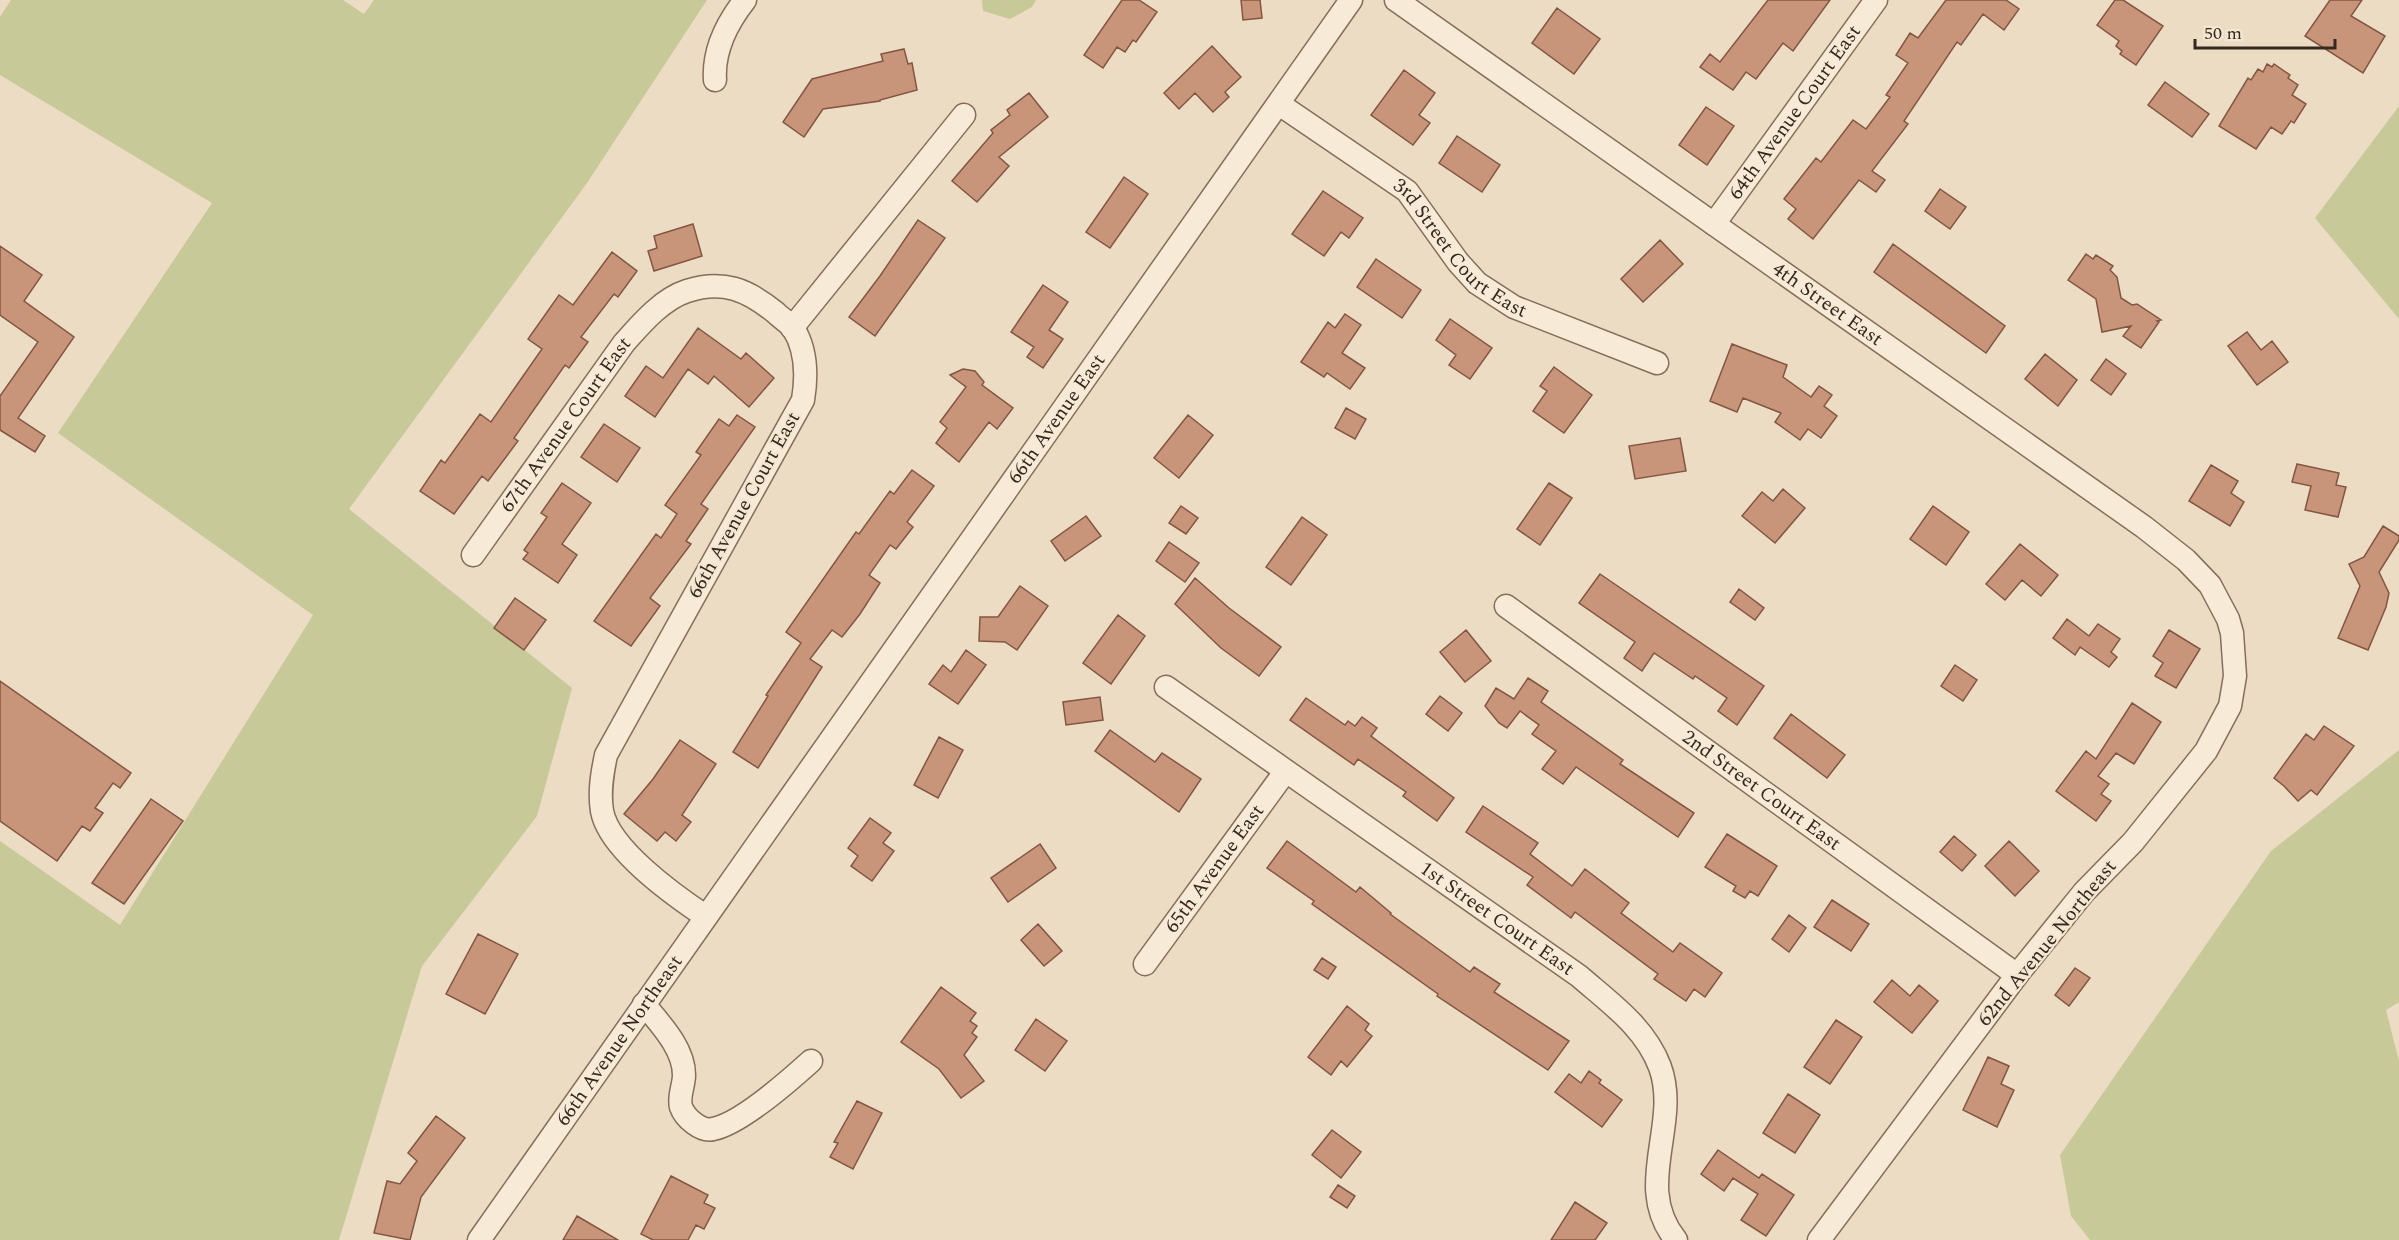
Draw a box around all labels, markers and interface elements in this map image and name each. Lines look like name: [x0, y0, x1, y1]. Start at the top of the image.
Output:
scale bar: [2195, 12, 2334, 50]
street label: 64th Avenue Court East: [1721, 18, 1868, 206]
text: 50 m: [2204, 20, 2242, 47]
street label: 3rd Street Court East: [1387, 171, 1531, 326]
street label: 4th Street East: [1766, 255, 1889, 354]
street label: 67th Avenue Court East: [493, 330, 638, 519]
street label: 66th Avenue East: [1000, 347, 1113, 490]
street label: 66th Avenue Court East: [680, 406, 808, 604]
street label: 2nd Street Court East: [1675, 723, 1847, 858]
street label: 65th Avenue East: [1157, 798, 1272, 939]
street label: 62nd Avenue Northeast: [1970, 853, 2124, 1033]
street label: 1st Street Court East: [1413, 854, 1581, 983]
street label: 66th Avenue Northeast: [549, 949, 690, 1132]

